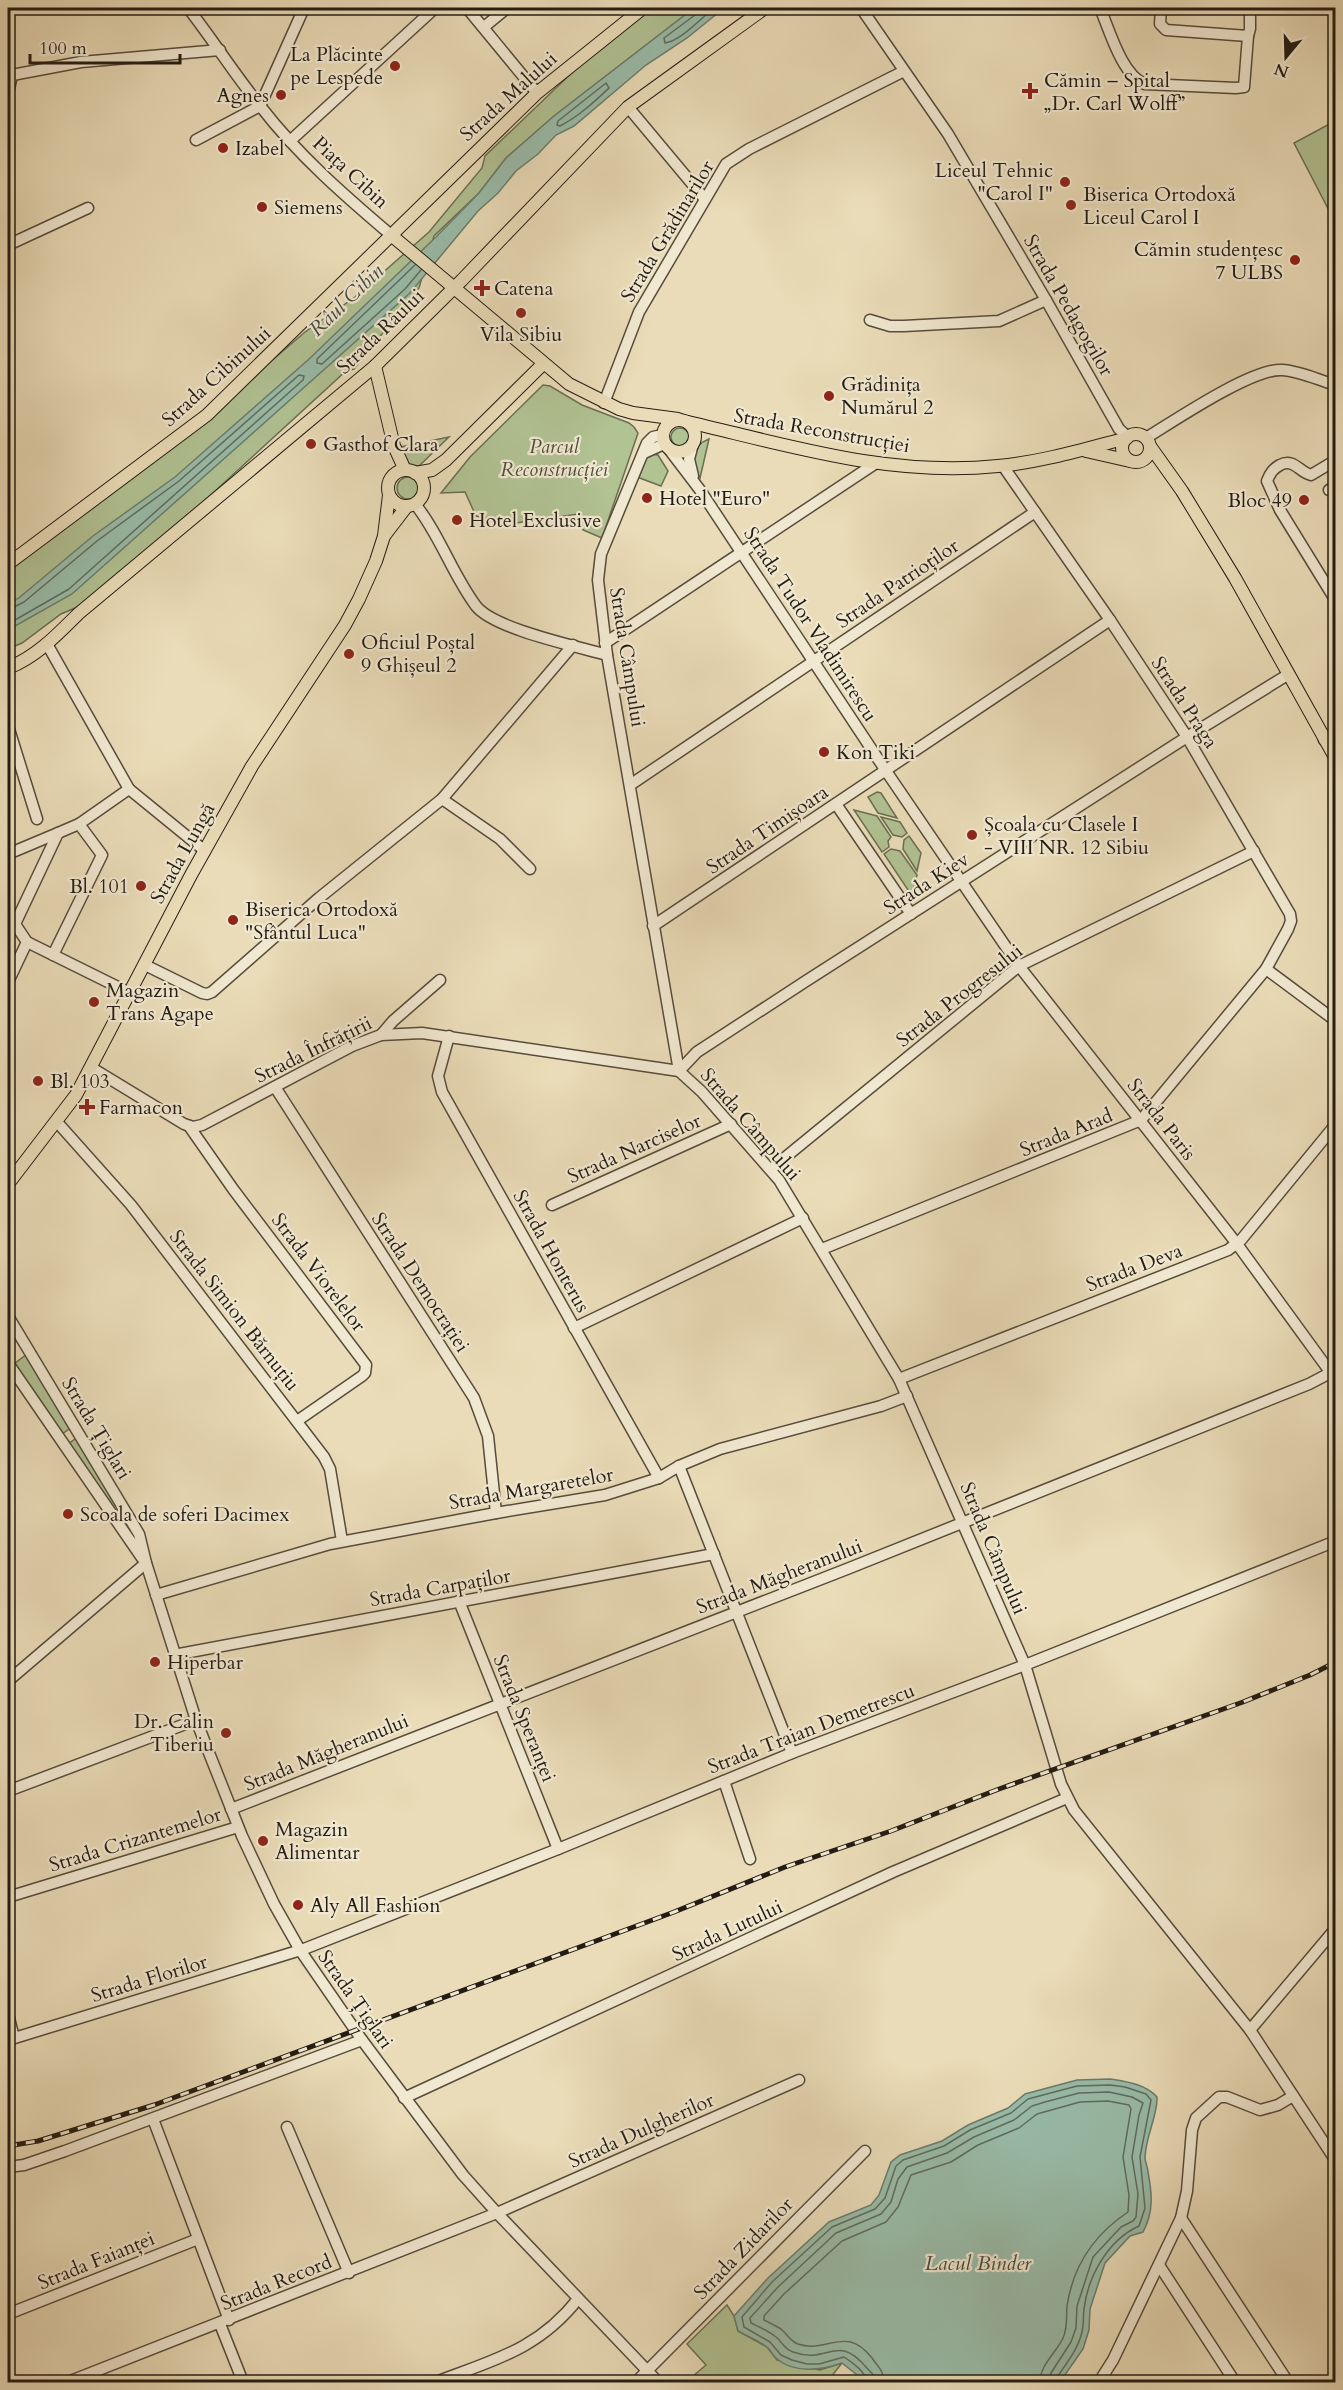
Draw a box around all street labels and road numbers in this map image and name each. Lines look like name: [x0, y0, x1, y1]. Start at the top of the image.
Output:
street label: Strada Malului: [454, 45, 563, 147]
street label: Piața Cibin: [307, 130, 395, 215]
street label: Strada Grădinarilor: [614, 155, 721, 307]
street label: Strada Pedagogilor: [1017, 230, 1120, 382]
street label: Strada Râului: [331, 282, 430, 380]
street label: Strada Cibinului: [156, 320, 277, 433]
street label: Strada Reconstrucției: [732, 402, 912, 459]
street label: Strada Tudor Vladimirescu: [737, 522, 884, 727]
street label: Strada Patrioților: [831, 532, 965, 634]
street label: Strada Câmpului: [603, 585, 652, 729]
street label: Strada Praga: [1145, 651, 1225, 754]
street label: Strada Timișoara: [701, 778, 834, 880]
street label: Strada Lungă: [144, 798, 221, 908]
street label: Strada Kiev: [878, 845, 975, 921]
street label: Strada Progresului: [890, 937, 1029, 1053]
street label: Strada Înfrățirii: [250, 1009, 377, 1090]
street label: Strada Câmpului: [694, 1062, 807, 1187]
street label: Strada Paris: [1121, 1073, 1202, 1166]
street label: Strada Arad: [1016, 1102, 1117, 1163]
street label: Strada Narciselor: [563, 1107, 706, 1190]
street label: Strada Honterus: [507, 1185, 596, 1317]
street label: Strada Democrației: [365, 1207, 476, 1358]
street label: Strada Viorelelor: [265, 1208, 372, 1338]
street label: Strada Simion Bărnuțiu: [163, 1224, 306, 1396]
street label: Strada Deva: [1082, 1237, 1187, 1298]
street label: Strada Țiglari: [55, 1372, 138, 1485]
street label: Strada Margaretelor: [447, 1461, 616, 1516]
street label: Strada Câmpului: [954, 1478, 1034, 1619]
street label: Strada Măgheranului: [692, 1532, 866, 1621]
street label: Strada Carpaților: [368, 1562, 513, 1613]
street label: Strada Speranței: [487, 1651, 562, 1786]
street label: Strada Traian Demetrescu: [704, 1677, 918, 1780]
street label: Strada Măgheranului: [240, 1707, 413, 1798]
street label: Strada Crizantemelor: [46, 1800, 225, 1879]
street label: Strada Lutului: [668, 1893, 787, 1968]
street label: Strada Țiglari: [312, 1944, 400, 2054]
street label: Strada Florilor: [88, 1948, 211, 2009]
street label: Strada Dulgherilor: [564, 2086, 719, 2175]
street label: Strada Zidarilor: [688, 2191, 799, 2305]
street label: Strada Faianței: [34, 2225, 159, 2296]
street label: Strada Record: [217, 2248, 336, 2317]

